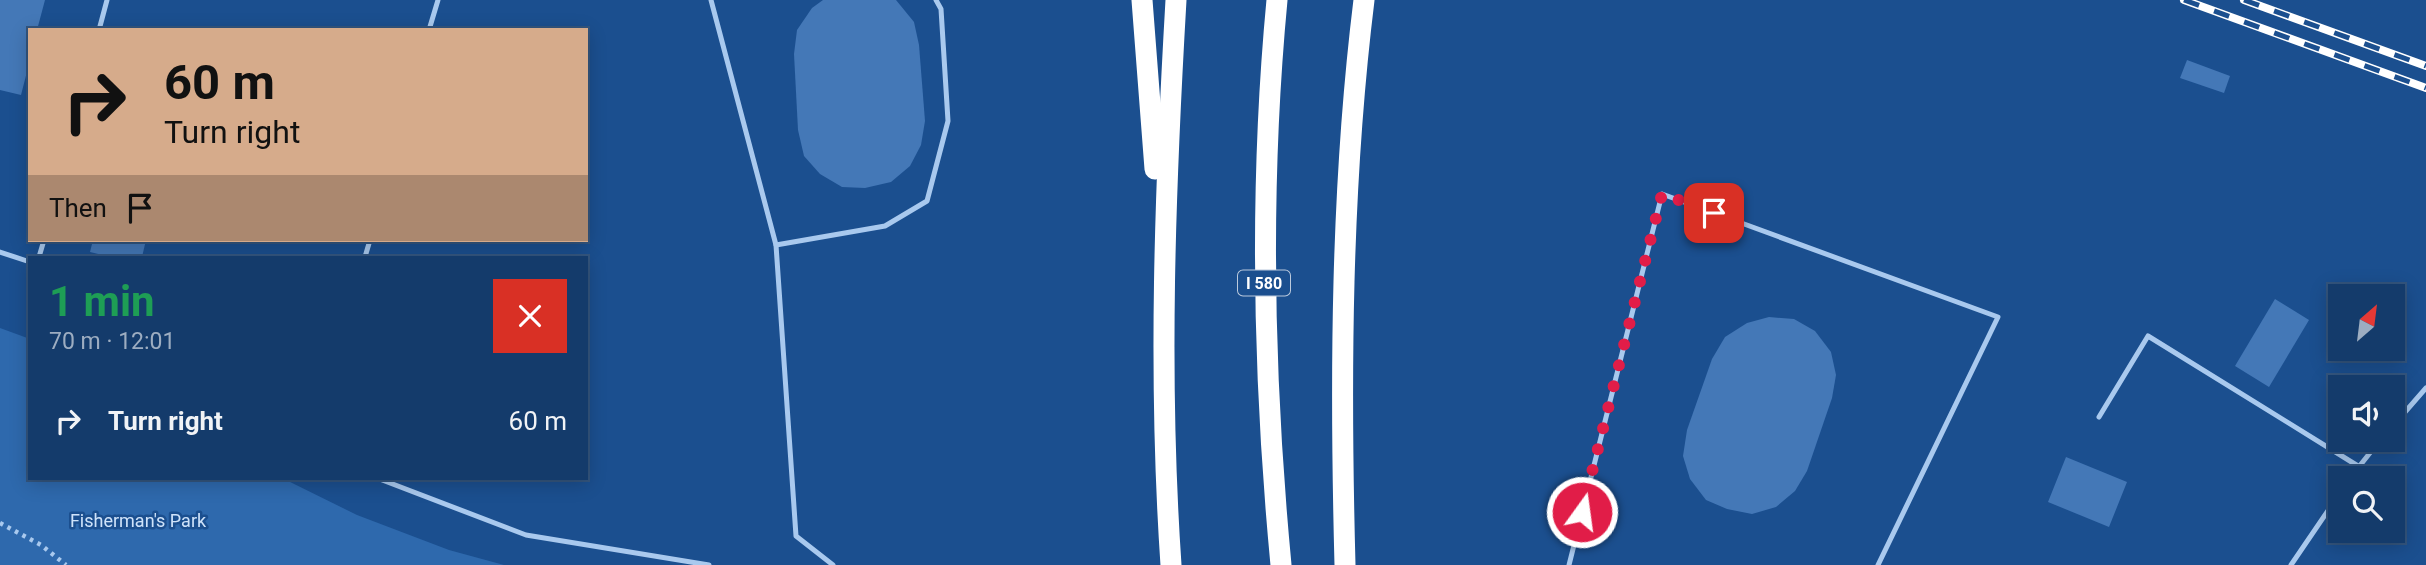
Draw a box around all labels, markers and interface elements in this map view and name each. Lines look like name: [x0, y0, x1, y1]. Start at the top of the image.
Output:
text: 60 m: [164, 54, 275, 111]
icon: right: [49, 56, 140, 147]
text: Turn right: [164, 113, 300, 151]
pin: [1684, 183, 1744, 243]
icon: arrive: [121, 189, 159, 227]
text: Then: [49, 193, 107, 223]
icon: arrive: [1695, 194, 1733, 232]
road number: I 580: [1238, 270, 1290, 296]
text: 1 min: [49, 277, 155, 326]
button: close: [493, 279, 567, 353]
north arrow: [2328, 284, 2404, 360]
map controls: [2328, 284, 2405, 543]
text: 70 m · 12:01: [49, 328, 175, 355]
button: sound: [2328, 375, 2405, 452]
icon: right: [49, 402, 87, 440]
text: Turn right: [108, 406, 223, 436]
text: 60 m: [509, 406, 567, 436]
button: search: [2328, 466, 2405, 543]
position arrow: [1545, 475, 1619, 549]
park label: Fisherman's Park: [70, 510, 207, 531]

